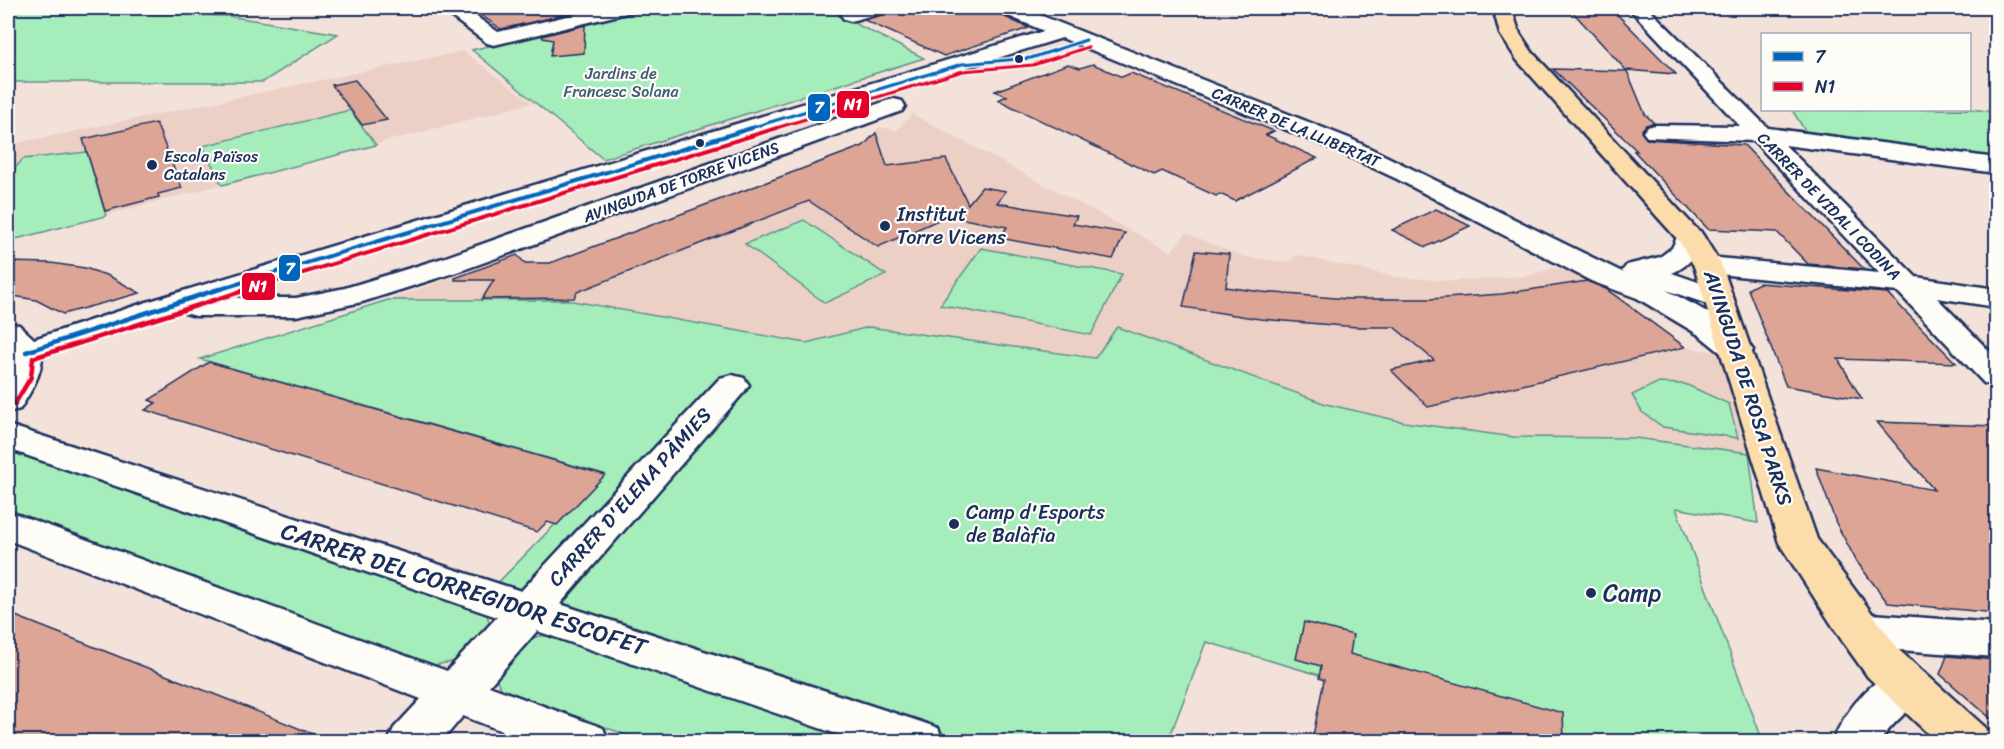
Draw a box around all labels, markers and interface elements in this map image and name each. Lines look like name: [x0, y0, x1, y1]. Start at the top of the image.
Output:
legend: [1761, 33, 1971, 111]
text: 7: [1815, 41, 1827, 73]
unlabelled marker: [1013, 53, 1025, 65]
park label: Jardins de Francesc Solana: [564, 59, 679, 106]
text: N1: [1815, 71, 1835, 103]
street label: CARRER DE LA LLIBERTAT: [1207, 78, 1386, 176]
line badge: N1: [836, 90, 870, 119]
text: N1: [843, 90, 862, 119]
line badge: 7: [807, 93, 831, 122]
text: 7: [814, 93, 825, 122]
street label: CARRER DE VIDAL I CODINA: [1750, 125, 1908, 287]
street label: AVINGUDA DE TORRE VICENS: [578, 133, 784, 231]
unlabelled marker: [694, 137, 706, 149]
place label: Escola Països Catalans: [164, 142, 259, 189]
marker: Escola Països Catalans: [145, 158, 159, 172]
place label: Institut Torre Vicens: [896, 197, 1007, 255]
marker: Institut Torre Vicens: [878, 219, 892, 233]
line badge: 7: [278, 254, 301, 282]
text: 7: [285, 254, 296, 283]
street label: AVINGUDA DE ROSA PARKS: [1693, 265, 1803, 511]
line badge: N1: [241, 272, 276, 301]
text: N1: [248, 272, 267, 301]
street label: CARRER D'ELENA PÀMIES: [539, 399, 721, 595]
place label: Camp d'Esports de Balàfia: [966, 495, 1106, 553]
street label: CARRER DEL CORREGIDOR ESCOFET: [275, 510, 654, 669]
marker: Camp d'Esports de Balàfia: [947, 517, 961, 531]
place label: Camp: [1603, 572, 1661, 614]
marker: Camp: [1584, 586, 1598, 600]

